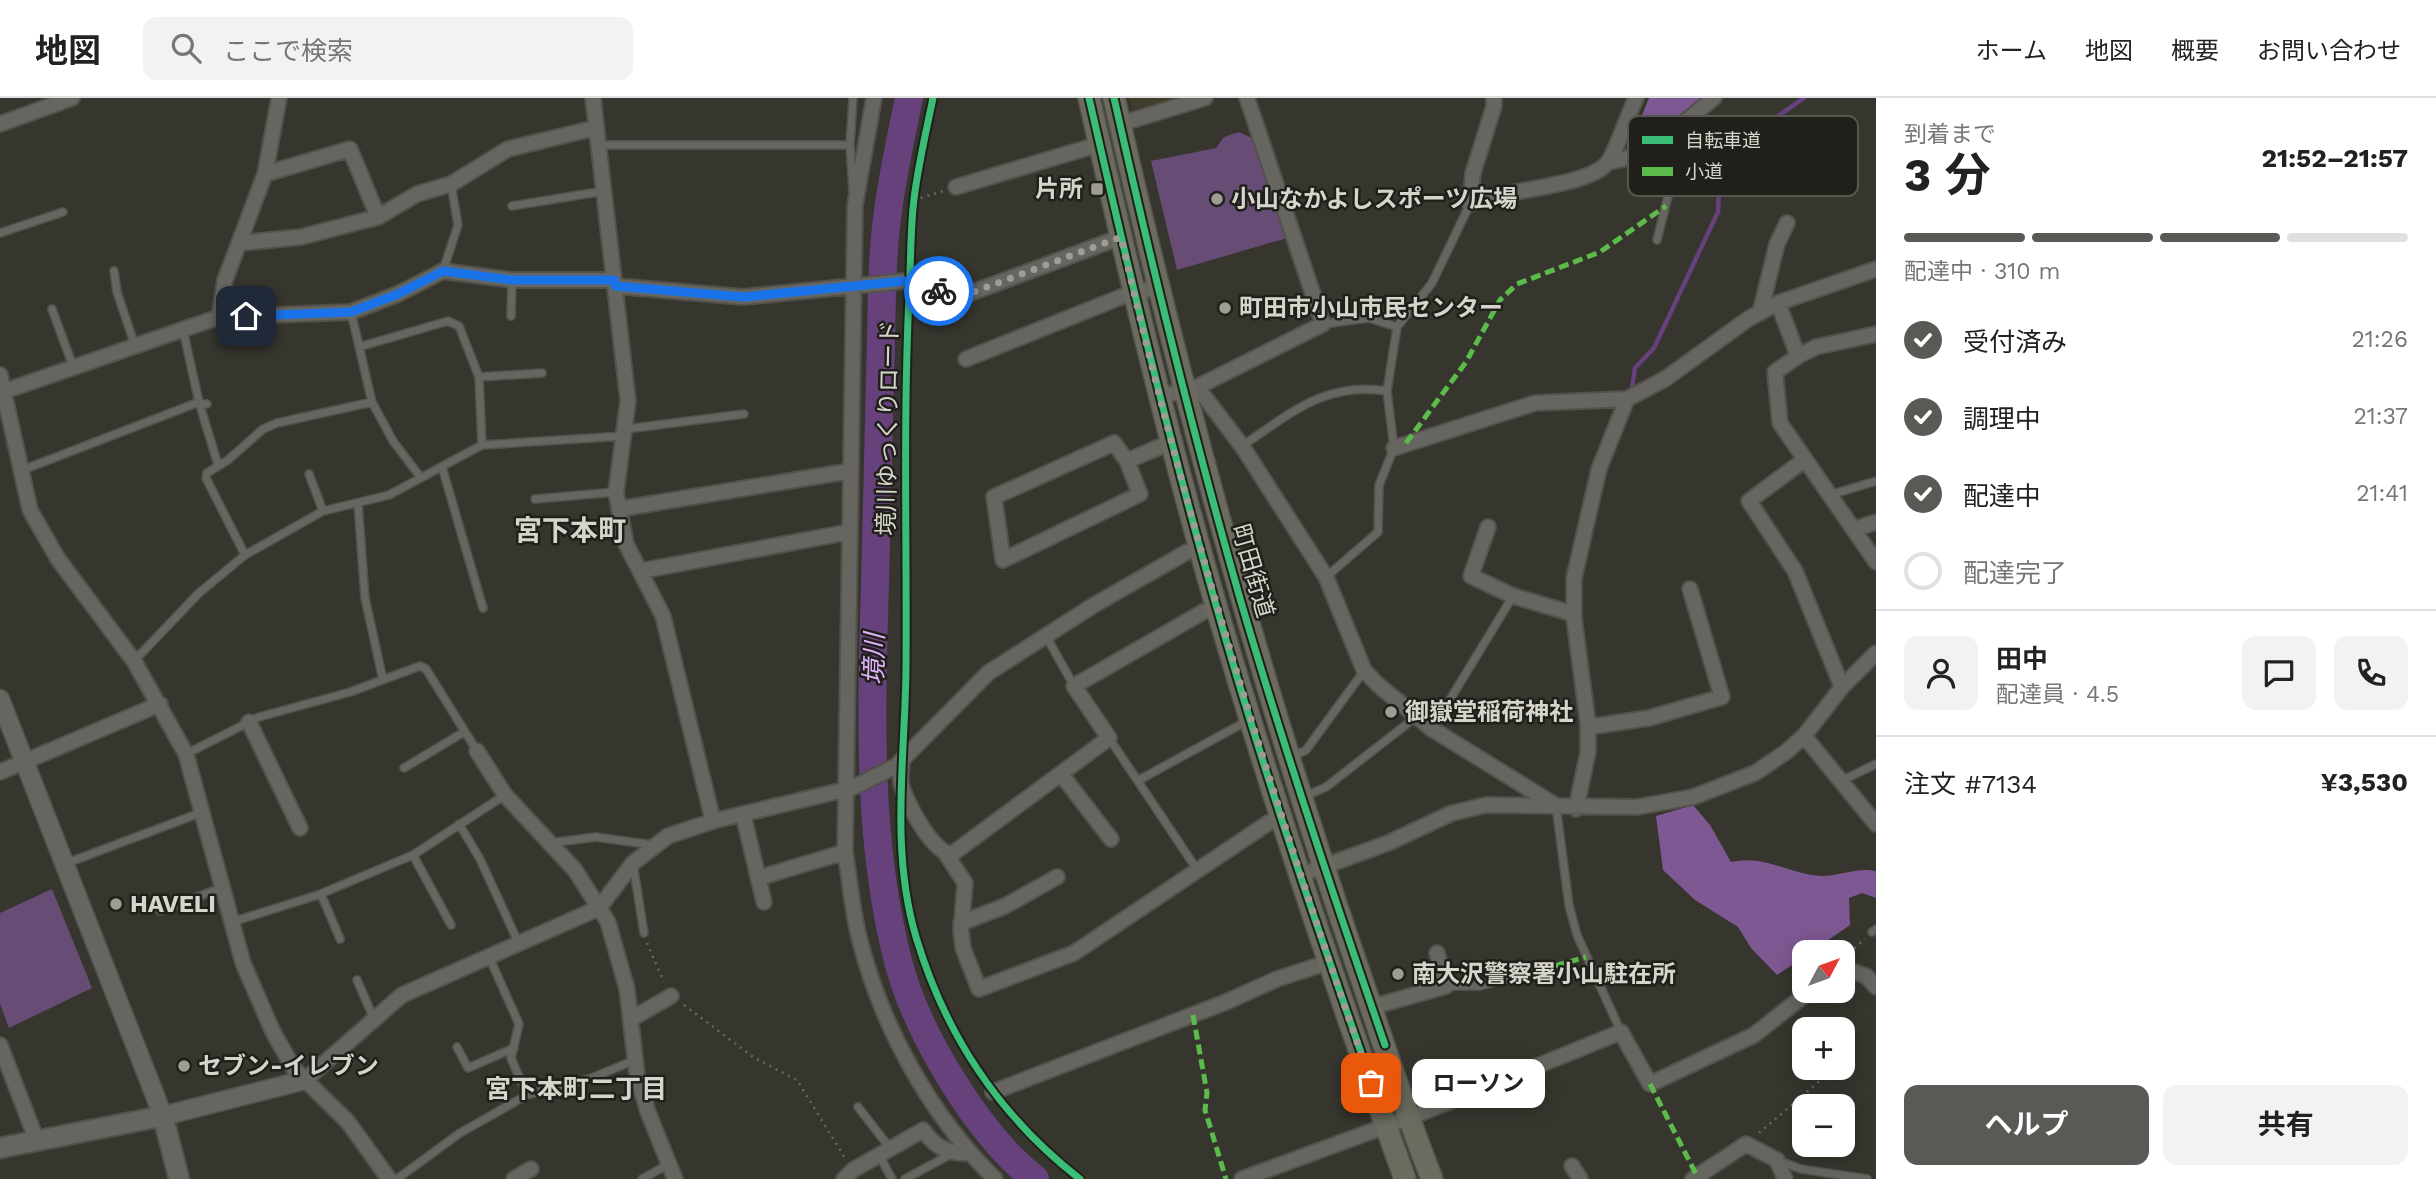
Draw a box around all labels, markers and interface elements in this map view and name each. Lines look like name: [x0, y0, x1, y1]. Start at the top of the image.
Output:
search box: [143, 17, 633, 80]
icon: search: [167, 29, 205, 67]
text: 地図: [35, 31, 101, 70]
text: ここで検索: [223, 36, 353, 66]
text: ホーム: [1976, 37, 2047, 65]
text: 地図: [2085, 37, 2133, 65]
text: 概要: [2171, 37, 2219, 65]
text: お問い合わせ: [2257, 37, 2401, 65]
legend: [1628, 116, 1858, 196]
text: 到着まで: [1904, 121, 1996, 148]
text: 自転車道: [1685, 129, 1761, 152]
text: 21:52–21:57: [2261, 143, 2408, 173]
text: 3 分: [1904, 148, 1990, 202]
text: 小道: [1685, 160, 1723, 183]
place label: 片所: [1035, 175, 1083, 203]
marker: 片所: [1089, 181, 1105, 197]
place label: 小山なかよしスポーツ広場: [1231, 185, 1517, 213]
marker: 小山なかよしスポーツ広場: [1209, 191, 1225, 207]
courier: [904, 256, 974, 326]
text: 配達中 · 310 m: [1904, 258, 2060, 285]
icon: bike: [920, 272, 958, 310]
pin: [216, 286, 276, 346]
place label: 町田市小山市民センター: [1239, 294, 1503, 322]
icon: home: [227, 297, 265, 335]
marker: 町田市小山市民センター: [1217, 300, 1233, 316]
street label: 境川ゆっくりロード: [872, 320, 904, 536]
icon: check: [1904, 321, 1942, 359]
text: 21:26: [2351, 326, 2408, 353]
text: 受付済み: [1963, 327, 2067, 357]
icon: check: [1904, 398, 1942, 436]
text: 21:37: [2353, 403, 2408, 430]
text: 調理中: [1963, 404, 2041, 434]
icon: check: [1904, 475, 1942, 513]
text: 21:41: [2356, 480, 2408, 507]
text: 配達中: [1963, 481, 2041, 511]
district label: 宮下本町: [514, 514, 626, 547]
street label: 町田街道: [1226, 521, 1280, 621]
text: 配達完了: [1963, 558, 2067, 588]
water label: 境川: [859, 630, 890, 685]
button: person: [1904, 636, 1978, 710]
button: chat: [2242, 636, 2316, 710]
button: phone: [2334, 636, 2408, 710]
text: 田中: [1996, 644, 2048, 674]
text: 配達員 · 4.5: [1996, 681, 2119, 708]
place label: 御嶽堂稲荷神社: [1405, 698, 1573, 726]
marker: 御嶽堂稲荷神社: [1383, 704, 1399, 720]
text: ¥3,530: [2320, 767, 2408, 797]
text: 注文 #7134: [1904, 769, 2037, 799]
place label: HAVELI: [130, 890, 216, 918]
marker: HAVELI: [108, 896, 124, 912]
north arrow: [1792, 940, 1855, 1003]
map controls: [1792, 940, 1855, 1157]
place label: 南大沢警察署小山駐在所: [1412, 960, 1676, 988]
marker: 南大沢警察署小山駐在所: [1390, 966, 1406, 982]
button: +: [1792, 1017, 1855, 1080]
place label: セブン-イレブン: [198, 1052, 379, 1080]
pin: [1341, 1053, 1401, 1113]
marker: セブン-イレブン: [176, 1058, 192, 1074]
callout: ローソン: [1413, 1058, 1546, 1108]
icon: bag: [1352, 1064, 1390, 1102]
text: ローソン: [1433, 1070, 1525, 1097]
district label: 宮下本町二丁目: [485, 1074, 667, 1104]
button: ヘルプ: [1904, 1085, 2149, 1165]
button: 共有: [2163, 1085, 2408, 1165]
button: −: [1792, 1094, 1855, 1157]

